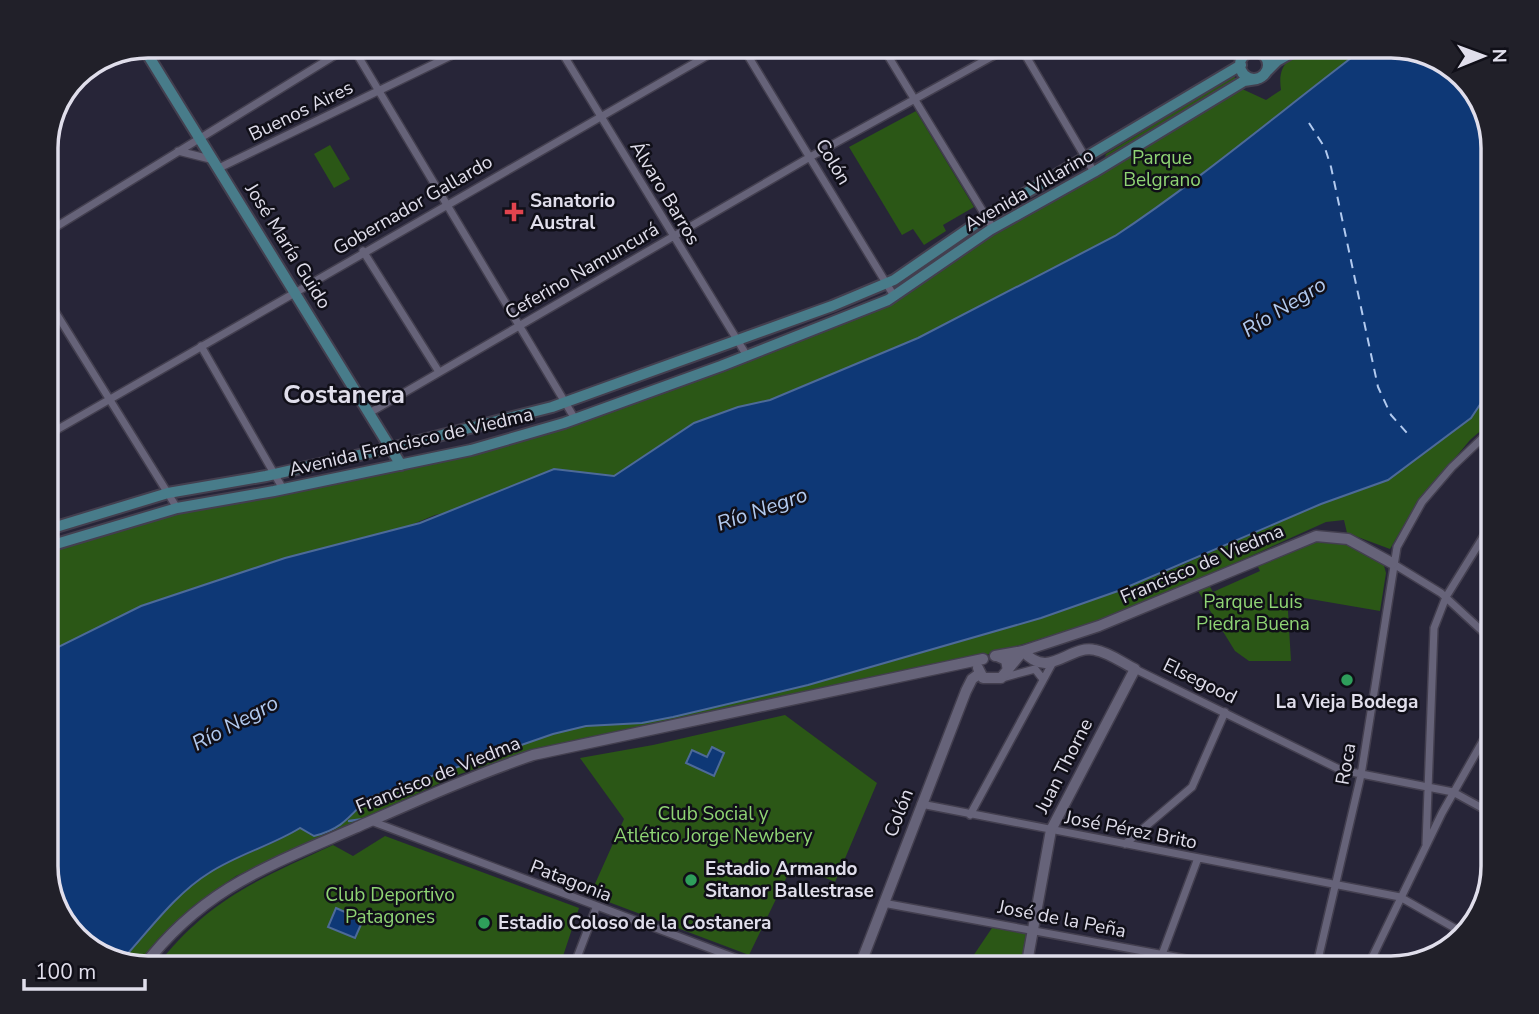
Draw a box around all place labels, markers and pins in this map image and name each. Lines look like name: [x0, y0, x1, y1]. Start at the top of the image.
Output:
place label: Sanatorio Austral: [530, 188, 615, 236]
marker: Sanatorio Austral: [504, 202, 524, 222]
marker: La Vieja Bodega: [1339, 672, 1355, 688]
place label: La Vieja Bodega: [1276, 689, 1418, 715]
place label: Estadio Armando Sitanor Ballestrase: [705, 856, 874, 904]
marker: Estadio Armando Sitanor Ballestrase: [683, 872, 699, 888]
place label: Estadio Coloso de la Costanera: [498, 910, 772, 936]
marker: Estadio Coloso de la Costanera: [476, 915, 492, 931]

